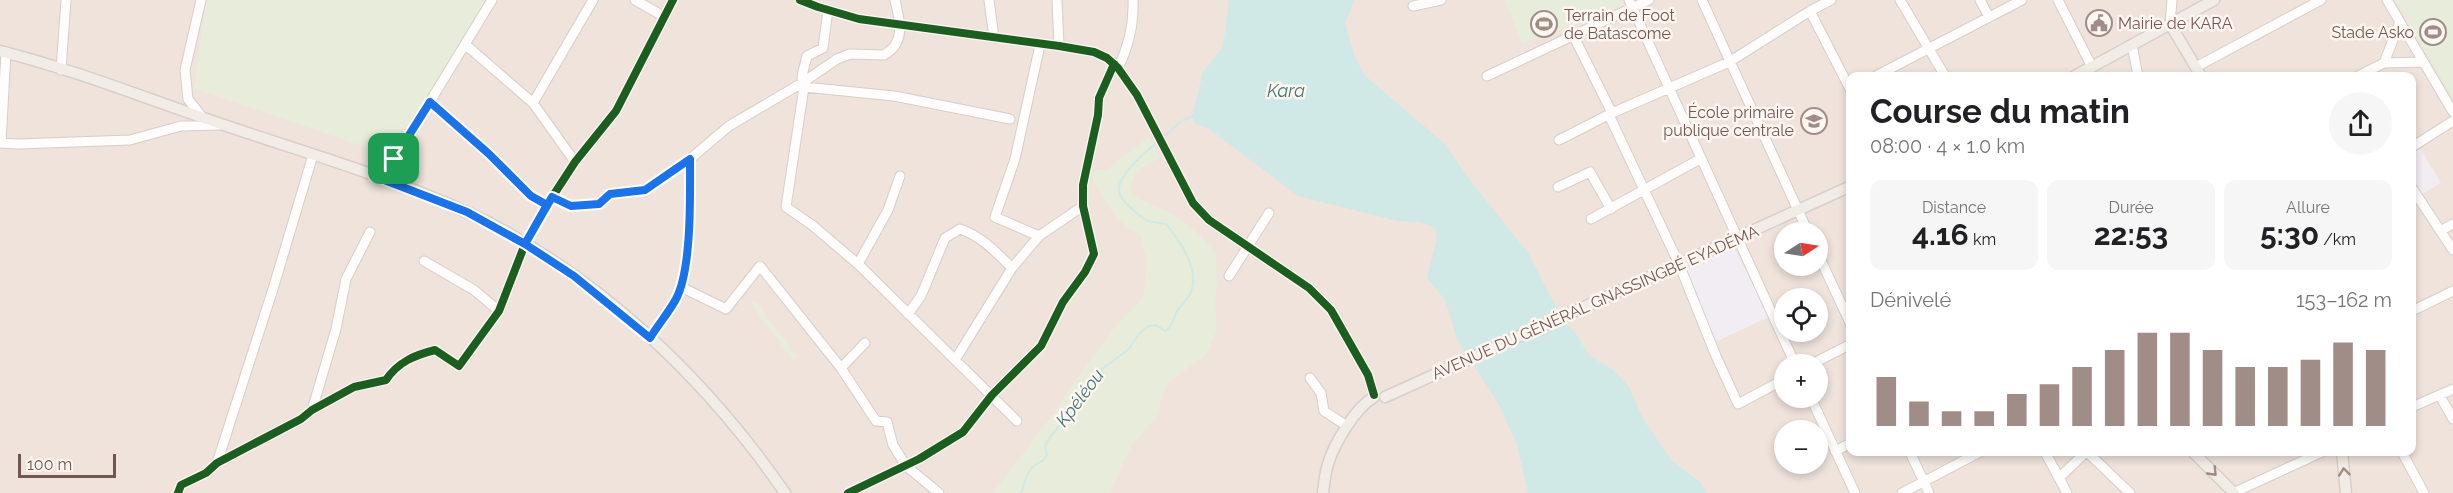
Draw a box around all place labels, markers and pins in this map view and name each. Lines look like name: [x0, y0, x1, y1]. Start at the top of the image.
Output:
place label: Terrain de Foot de Batascome: [1564, 6, 1675, 43]
public building icon: Mairie de KARA: [2084, 8, 2114, 38]
sports icon: Terrain de Foot de Batascome: [1529, 9, 1559, 39]
place label: Mairie de KARA: [2118, 14, 2233, 33]
sports icon: Stade Asko: [2418, 17, 2448, 47]
place label: Stade Asko: [2331, 23, 2414, 42]
place label: École primaire publique centrale: [1663, 102, 1794, 140]
school or university icon: École primaire publique centrale: [1799, 106, 1829, 136]
pin: [368, 133, 419, 184]

